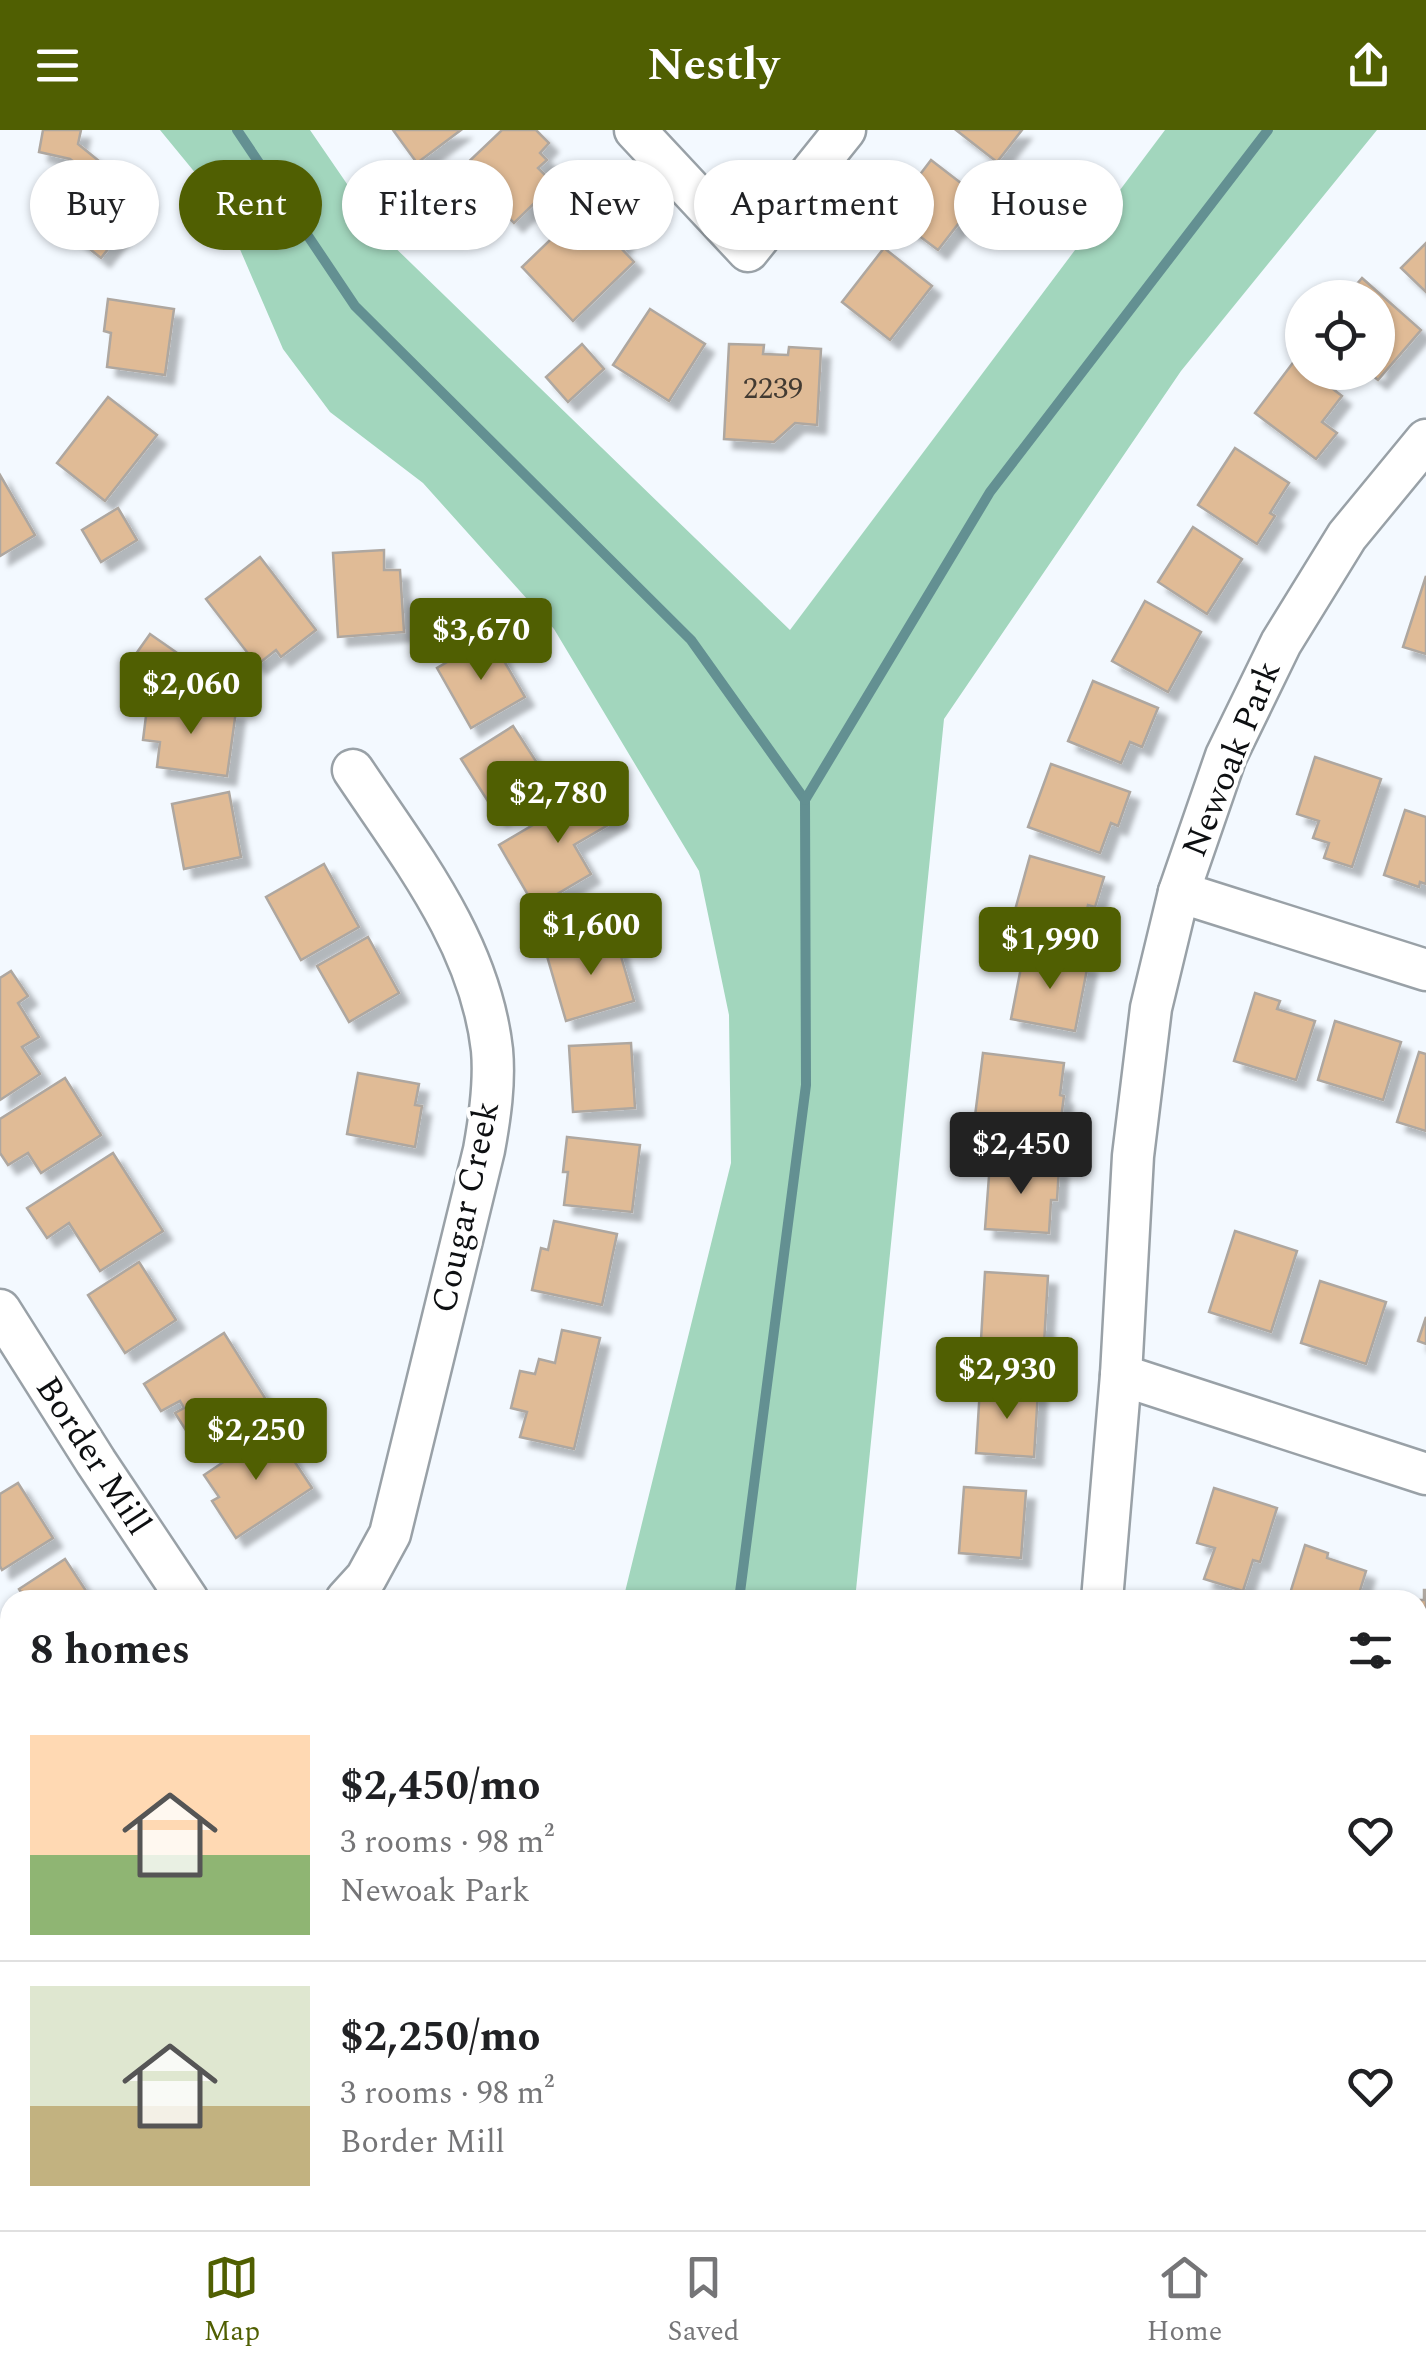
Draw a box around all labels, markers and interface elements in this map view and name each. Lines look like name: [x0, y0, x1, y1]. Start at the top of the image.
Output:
text: Nestly: [647, 31, 779, 100]
icon: menu: [30, 38, 85, 93]
icon: share: [1341, 38, 1396, 93]
chip: Buy: [30, 160, 159, 250]
chip: Rent: [179, 160, 322, 250]
chip: Filters: [342, 160, 513, 250]
chip: New: [533, 160, 674, 250]
chip: Apartment: [694, 160, 934, 250]
chip: House: [954, 160, 1123, 250]
map controls: [1285, 280, 1395, 390]
button: locate: [1285, 280, 1395, 390]
house number: 2239: [743, 366, 803, 412]
pin: $3,670: [400, 598, 562, 683]
text: $3,670: [432, 606, 530, 655]
pin: $2,060: [110, 652, 272, 737]
street label: Newoak Park: [1169, 653, 1295, 865]
text: $2,060: [142, 660, 240, 709]
pin: $2,780: [477, 761, 639, 846]
text: $2,780: [509, 769, 607, 818]
pin: $1,600: [510, 893, 672, 978]
text: $1,600: [542, 901, 640, 950]
pin: $1,990: [969, 907, 1131, 992]
text: $1,990: [1001, 915, 1099, 964]
street label: Cougar Creek: [418, 1096, 514, 1318]
pin: $2,450: [940, 1112, 1102, 1197]
text: $2,450: [972, 1120, 1070, 1169]
pin: $2,930: [926, 1337, 1088, 1422]
text: $2,930: [958, 1345, 1056, 1394]
street label: Border Mill: [22, 1366, 164, 1546]
pin: $2,250: [175, 1398, 337, 1483]
text: $2,250: [207, 1406, 305, 1455]
text: 8 homes: [30, 1619, 190, 1682]
icon: filters: [1343, 1623, 1398, 1678]
text: $2,450/mo: [340, 1755, 540, 1818]
icon: home: [110, 1775, 230, 1895]
icon: heart: [1343, 1808, 1398, 1863]
text: 3 rooms · 98 m²: [340, 1818, 554, 1867]
text: Newoak Park: [340, 1867, 530, 1916]
text: $2,250/mo: [340, 2006, 540, 2069]
icon: home: [110, 2026, 230, 2146]
icon: heart: [1343, 2059, 1398, 2114]
text: 3 rooms · 98 m²: [340, 2069, 554, 2118]
text: Border Mill: [340, 2118, 505, 2167]
tab: Map: [204, 2250, 260, 2353]
tab: Saved: [668, 2250, 739, 2353]
tab: Home: [1147, 2250, 1222, 2353]

